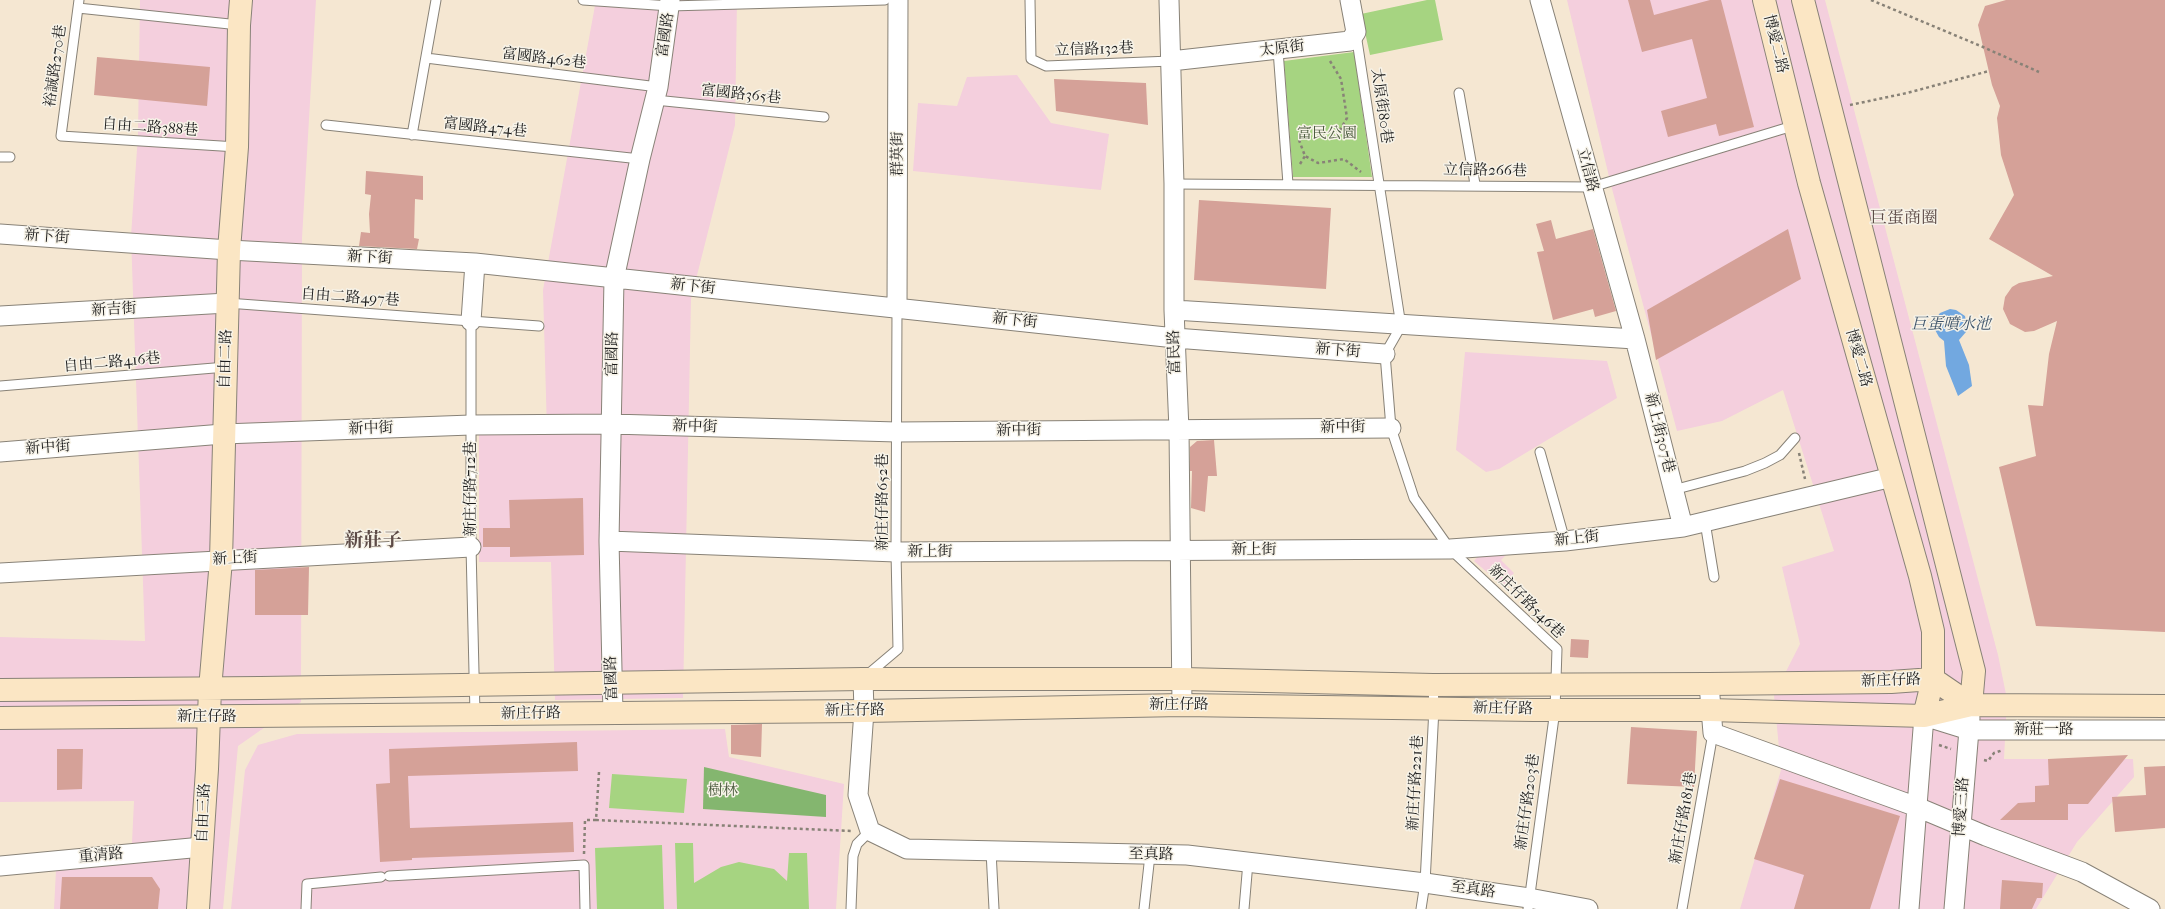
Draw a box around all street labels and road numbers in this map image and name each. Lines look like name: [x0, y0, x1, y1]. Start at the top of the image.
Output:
street label: 富國路: [654, 11, 678, 59]
street label: 博愛二路: [1759, 13, 1791, 75]
street label: 裕誠路270巷: [41, 24, 71, 108]
street label: 太原街: [1259, 37, 1305, 61]
street label: 立信路132巷: [1054, 40, 1134, 60]
street label: 富國路462巷: [501, 45, 587, 73]
street label: 太原街80巷: [1367, 67, 1395, 145]
street label: 富國路365巷: [700, 82, 782, 108]
street label: 富國路474巷: [442, 115, 528, 141]
street label: 自由二路388巷: [101, 116, 199, 140]
street label: 群英街: [889, 132, 907, 176]
street label: 立信路: [1572, 146, 1602, 194]
street label: 立信路266巷: [1443, 161, 1527, 181]
street label: 新下街: [24, 226, 70, 248]
street label: 新下街: [347, 248, 393, 268]
street label: 新下街: [670, 276, 716, 298]
street label: 自由二路497巷: [300, 286, 400, 310]
street label: 新吉街: [91, 300, 137, 320]
street label: 新下街: [992, 310, 1038, 332]
street label: 博愛二路: [1841, 327, 1875, 389]
street label: 自由二路: [216, 329, 236, 389]
street label: 富民路: [1165, 329, 1185, 375]
street label: 富國路: [604, 331, 622, 377]
street label: 新下街: [1315, 340, 1361, 362]
street label: 自由二路416巷: [63, 350, 161, 376]
street label: 新上街307巷: [1640, 391, 1678, 475]
street label: 新中街: [672, 417, 718, 437]
street label: 新中街: [348, 419, 394, 439]
street label: 新中街: [1320, 419, 1366, 437]
street label: 新中街: [996, 422, 1042, 440]
street label: 新中街: [25, 437, 71, 459]
street label: 新庄仔路712巷: [462, 441, 480, 537]
street label: 新庄仔路652巷: [874, 453, 892, 551]
street label: 新上街: [1554, 528, 1600, 550]
street label: 新上街: [1232, 541, 1276, 559]
street label: 新上街: [908, 543, 952, 561]
street label: 新上街: [212, 549, 258, 569]
street label: 新庄仔路546巷: [1484, 561, 1568, 643]
street label: 富國路: [602, 655, 622, 701]
street label: 新庄仔路: [1861, 671, 1921, 691]
street label: 新庄仔路: [1149, 696, 1209, 714]
street label: 新庄仔路: [1473, 699, 1533, 719]
street label: 新庄仔路: [825, 701, 885, 721]
street label: 新庄仔路: [501, 704, 561, 724]
street label: 新庄仔路: [177, 708, 237, 726]
street label: 新莊一路: [2014, 721, 2074, 739]
street label: 新庄仔路221巷: [1405, 735, 1427, 831]
street label: 新庄仔路203巷: [1512, 753, 1544, 851]
street label: 新庄仔路181巷: [1667, 771, 1701, 865]
street label: 博愛三路: [1951, 776, 1973, 838]
street label: 自由三路: [193, 783, 215, 843]
street label: 重清路: [78, 845, 124, 867]
street label: 至真路: [1128, 846, 1174, 864]
street label: 至真路: [1449, 878, 1497, 902]

